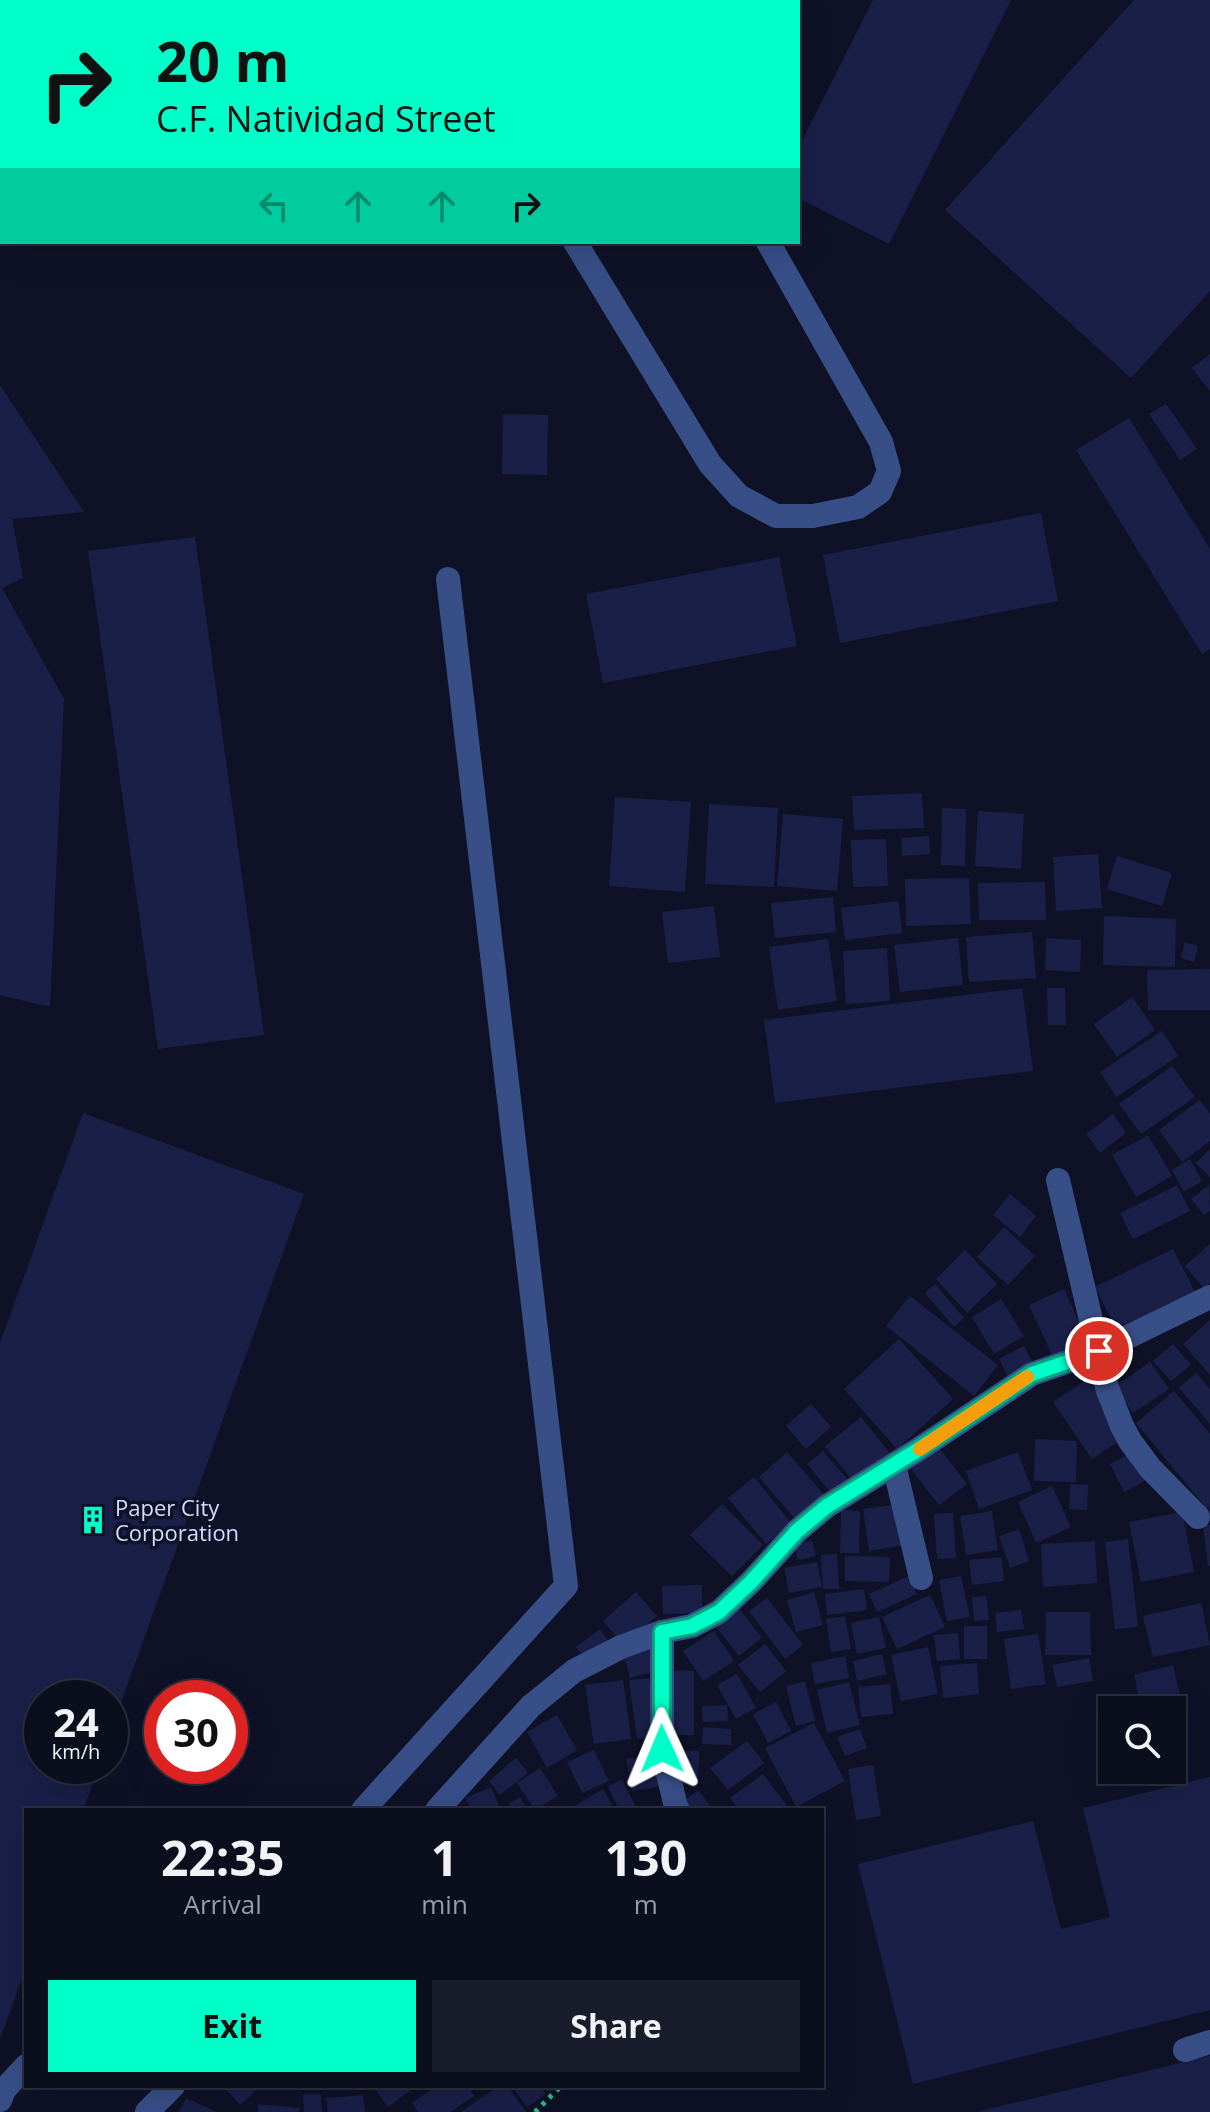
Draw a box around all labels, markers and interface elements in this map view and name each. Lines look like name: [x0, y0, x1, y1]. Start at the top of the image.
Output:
text: 20 m: [156, 22, 290, 98]
icon: right: [24, 32, 128, 136]
text: C.F. Natividad Street: [156, 94, 496, 143]
icon: left: [252, 184, 296, 228]
icon: ahead: [336, 184, 380, 228]
icon: ahead: [420, 184, 464, 228]
icon: right: [504, 184, 548, 228]
pin: [1065, 1317, 1133, 1385]
icon: arrive: [1077, 1329, 1121, 1373]
place label: Paper City Corporation: [115, 1492, 239, 1547]
building icon: Paper City Corporation: [78, 1505, 108, 1535]
speed limit sign: 30: [144, 1680, 248, 1784]
text: 24: [53, 1694, 99, 1749]
map controls: [1098, 1696, 1186, 1784]
button: search: [1098, 1696, 1186, 1784]
position arrow: [620, 1707, 704, 1791]
text: km/h: [52, 1738, 100, 1765]
text: 22:35: [161, 1825, 284, 1890]
text: 1: [431, 1825, 458, 1890]
text: 130: [605, 1825, 687, 1890]
text: Arrival: [183, 1886, 262, 1922]
text: min: [421, 1886, 468, 1922]
text: m: [634, 1886, 658, 1922]
button: Exit: [48, 1980, 416, 2072]
button: Share: [432, 1980, 800, 2072]

